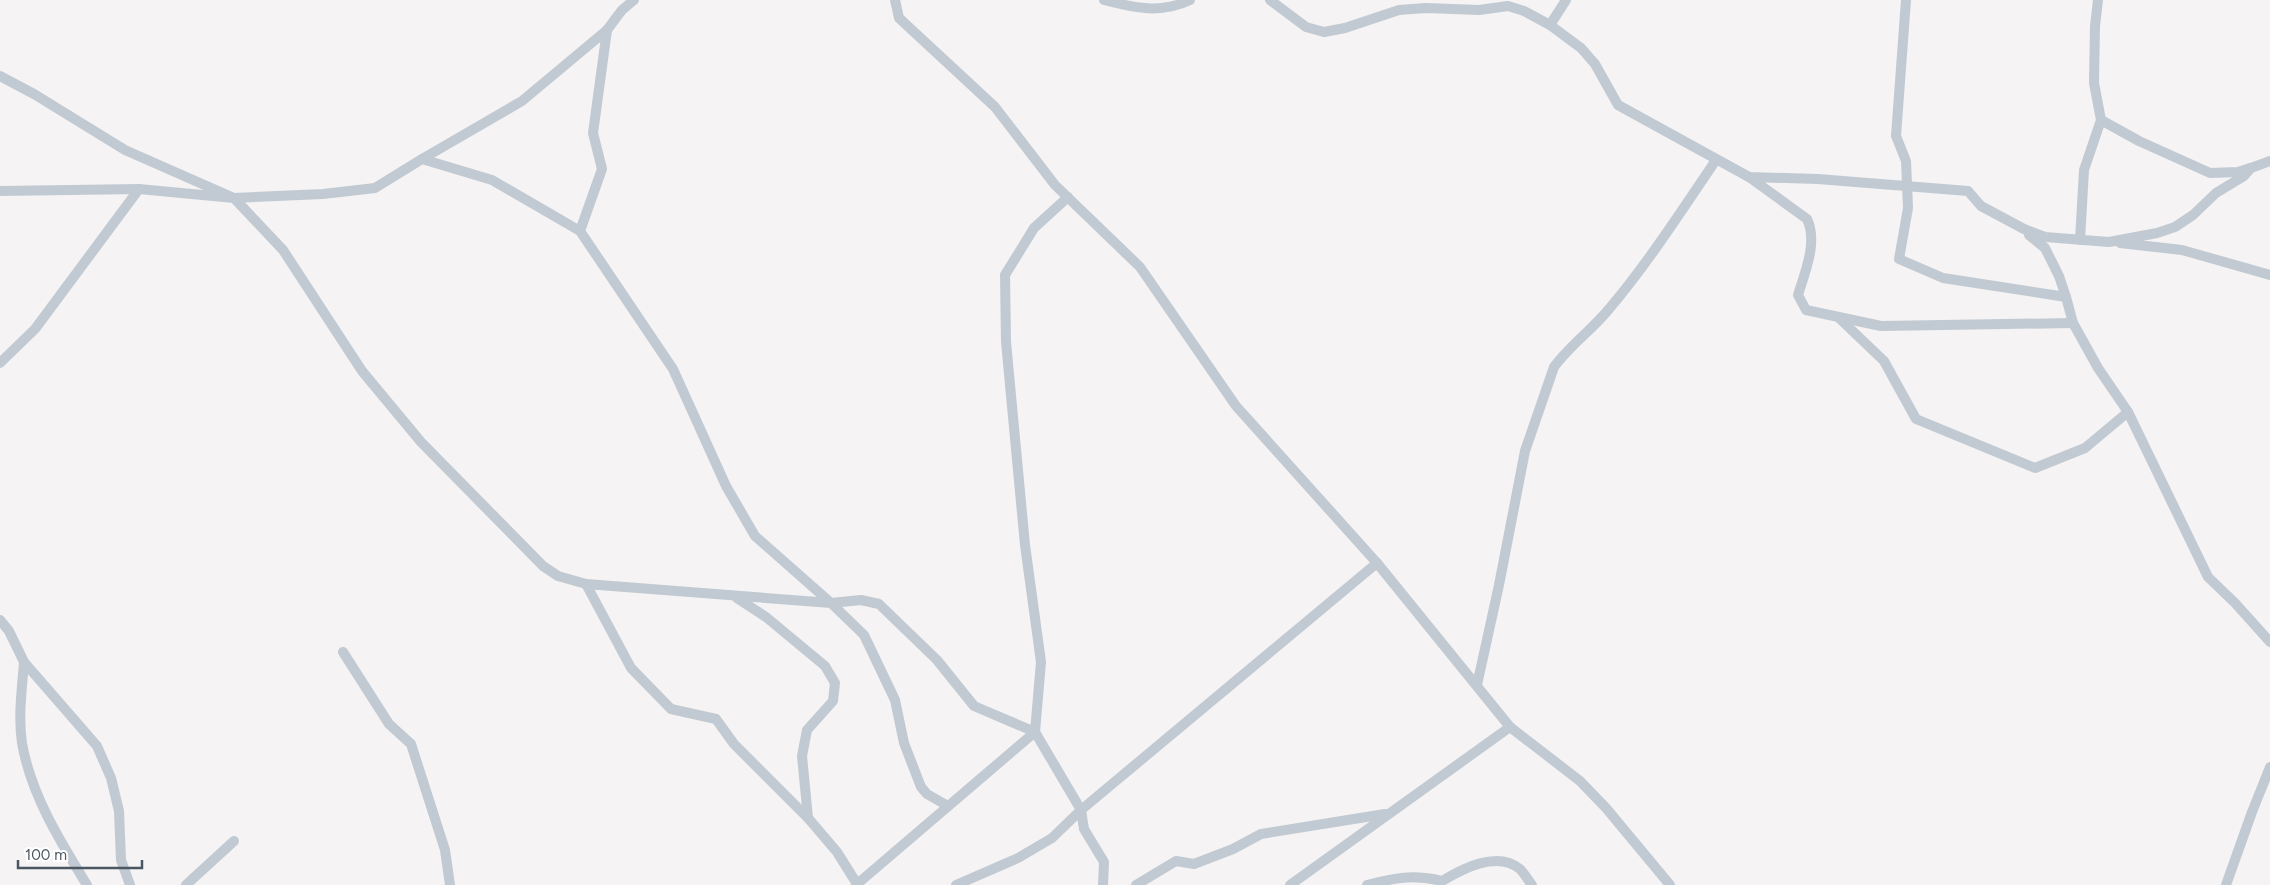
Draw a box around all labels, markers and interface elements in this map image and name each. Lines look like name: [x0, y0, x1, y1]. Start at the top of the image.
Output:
scale bar: [18, 838, 141, 870]
text: 100 m: [25, 846, 67, 864]

